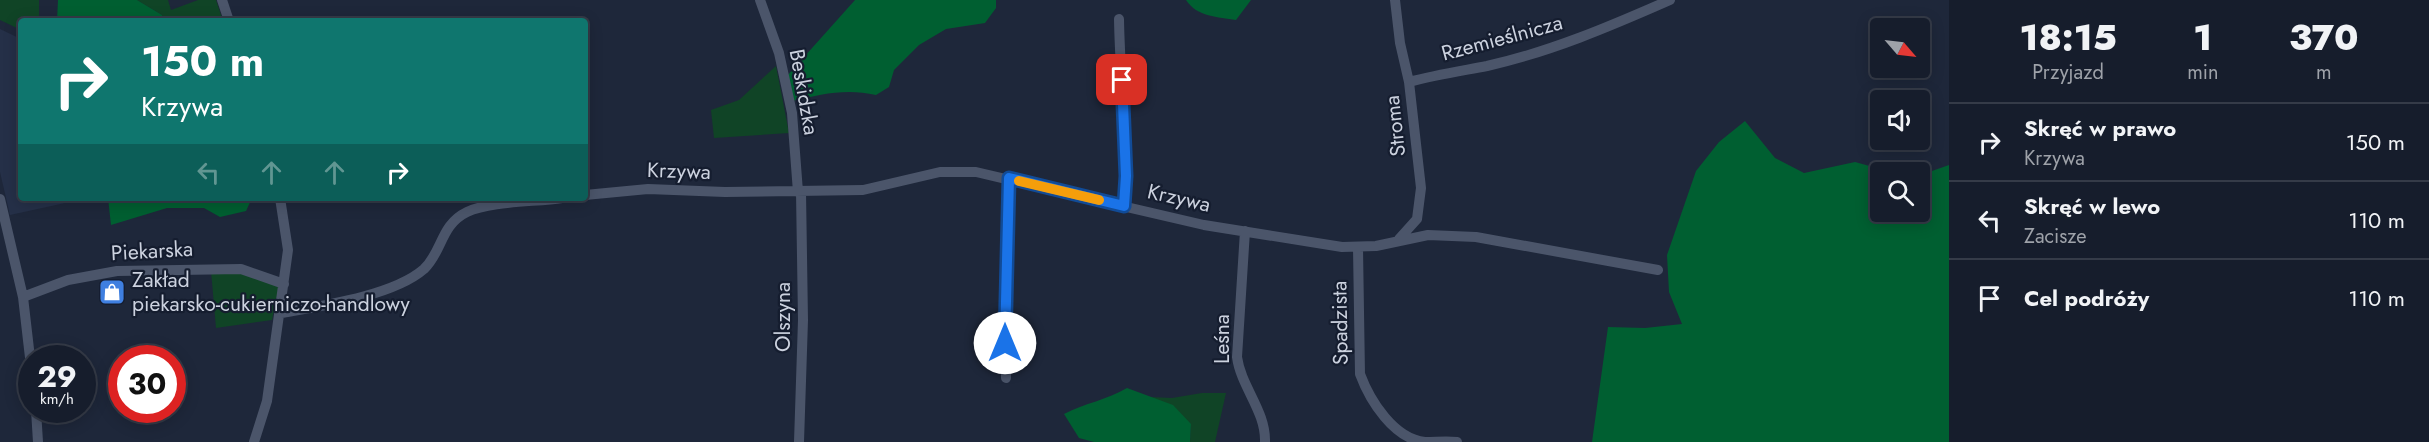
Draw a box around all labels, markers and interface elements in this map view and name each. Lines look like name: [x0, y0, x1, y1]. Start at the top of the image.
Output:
street label: Rzemieślnicza: [1438, 7, 1566, 69]
text: 18:15: [2019, 11, 2117, 63]
text: 1: [2193, 11, 2212, 63]
text: 370: [2289, 11, 2359, 63]
north arrow: [1870, 18, 1930, 78]
map controls: [1870, 18, 1930, 222]
text: 150 m: [141, 31, 264, 92]
icon: right: [42, 42, 120, 120]
street label: Beskidzka: [782, 47, 826, 137]
pin: [1096, 54, 1147, 105]
text: Przyjazd: [2032, 58, 2104, 87]
text: min: [2187, 58, 2218, 87]
text: m: [2316, 58, 2332, 87]
icon: arrive: [1105, 63, 1138, 96]
text: Krzywa: [141, 87, 223, 126]
button: sound: [1870, 90, 1930, 150]
street label: Stroma: [1377, 94, 1413, 158]
text: Skręć w prawo: [2024, 112, 2176, 144]
icon: right: [1973, 126, 2006, 159]
text: 150 m: [2346, 126, 2405, 158]
text: Krzywa: [2024, 144, 2085, 173]
street label: Krzywa: [647, 155, 711, 187]
icon: left: [192, 156, 225, 189]
icon: ahead: [255, 156, 288, 189]
icon: ahead: [318, 156, 351, 189]
icon: right: [381, 156, 414, 189]
button: search: [1870, 162, 1930, 222]
street label: Krzywa: [1144, 176, 1214, 220]
text: Skręć w lewo: [2024, 190, 2160, 222]
icon: left: [1973, 204, 2006, 237]
text: 110 m: [2348, 204, 2405, 236]
text: Zacisze: [2024, 222, 2087, 251]
street label: Piekarska: [110, 234, 194, 268]
place label: Zakład piekarsko-cukierniczo-handlowy: [132, 265, 411, 319]
shop icon: Zakład piekarsko-cukierniczo-handlowy: [97, 277, 127, 307]
street label: Spadzista: [1324, 281, 1356, 365]
street label: Olszyna: [768, 282, 798, 352]
icon: arrive: [1973, 282, 2006, 315]
text: Cel podróży: [2024, 282, 2149, 314]
text: 110 m: [2348, 282, 2405, 314]
position arrow: [973, 311, 1037, 375]
street label: Leśna: [1207, 314, 1237, 364]
speed limit sign: 30: [108, 345, 186, 423]
text: 29: [37, 355, 77, 398]
text: km/h: [40, 388, 74, 410]

